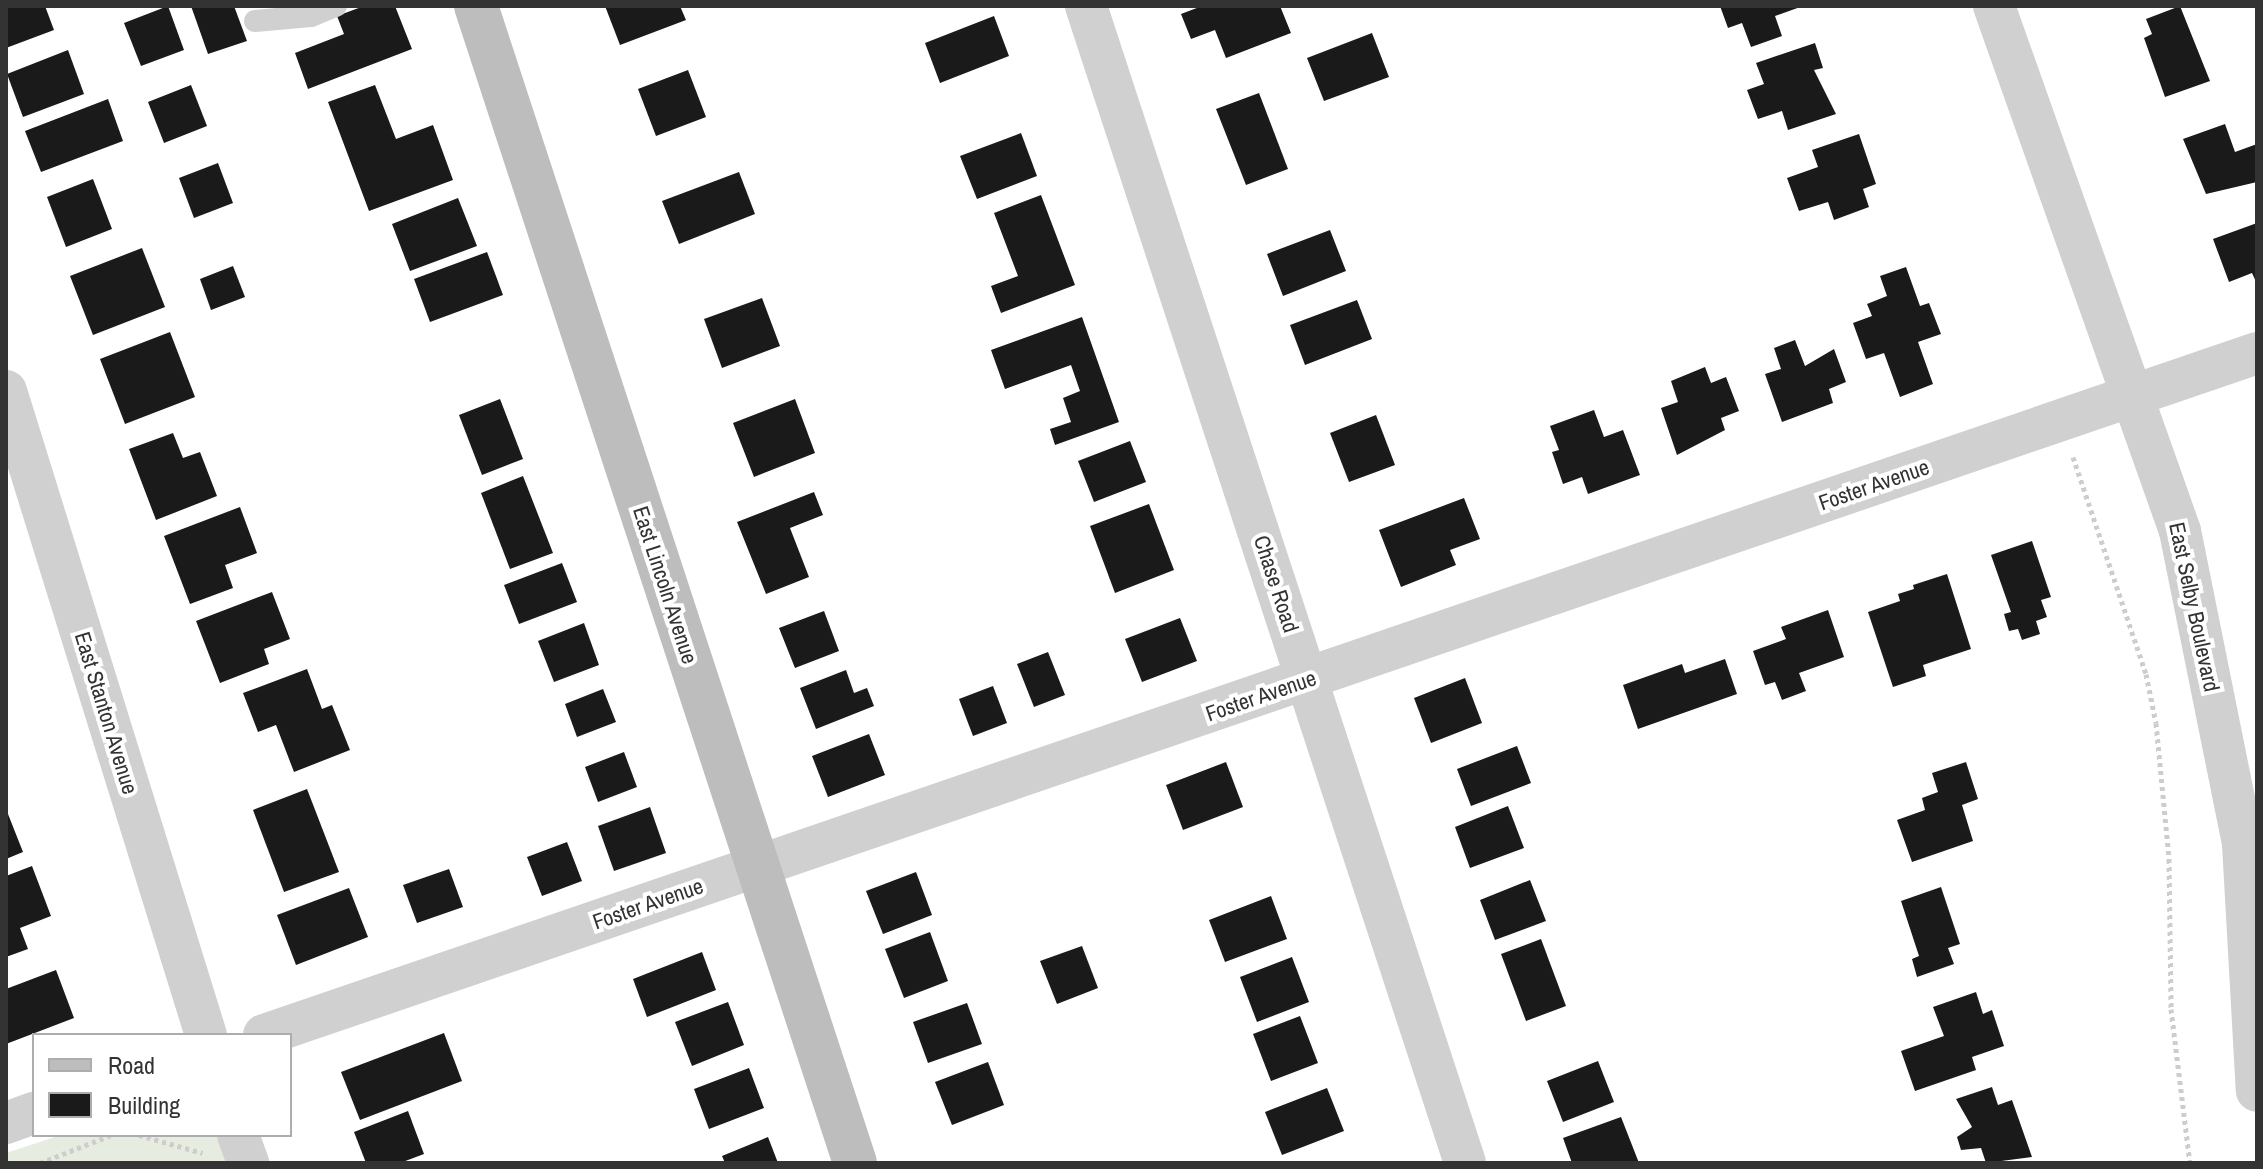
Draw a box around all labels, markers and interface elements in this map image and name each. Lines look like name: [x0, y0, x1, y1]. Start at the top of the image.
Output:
street label: Foster Avenue: [1815, 454, 1933, 516]
street label: East Lincoln Avenue: [627, 502, 703, 668]
street label: East Selby Boulevard: [2163, 520, 2225, 694]
street label: Chase Road: [1248, 532, 1304, 636]
street label: East Stanton Avenue: [69, 628, 143, 798]
street label: Foster Avenue: [1202, 665, 1320, 727]
street label: Foster Avenue: [589, 873, 707, 935]
legend: [32, 1033, 292, 1137]
text: Road: [108, 1049, 155, 1081]
text: Building: [108, 1089, 180, 1121]

